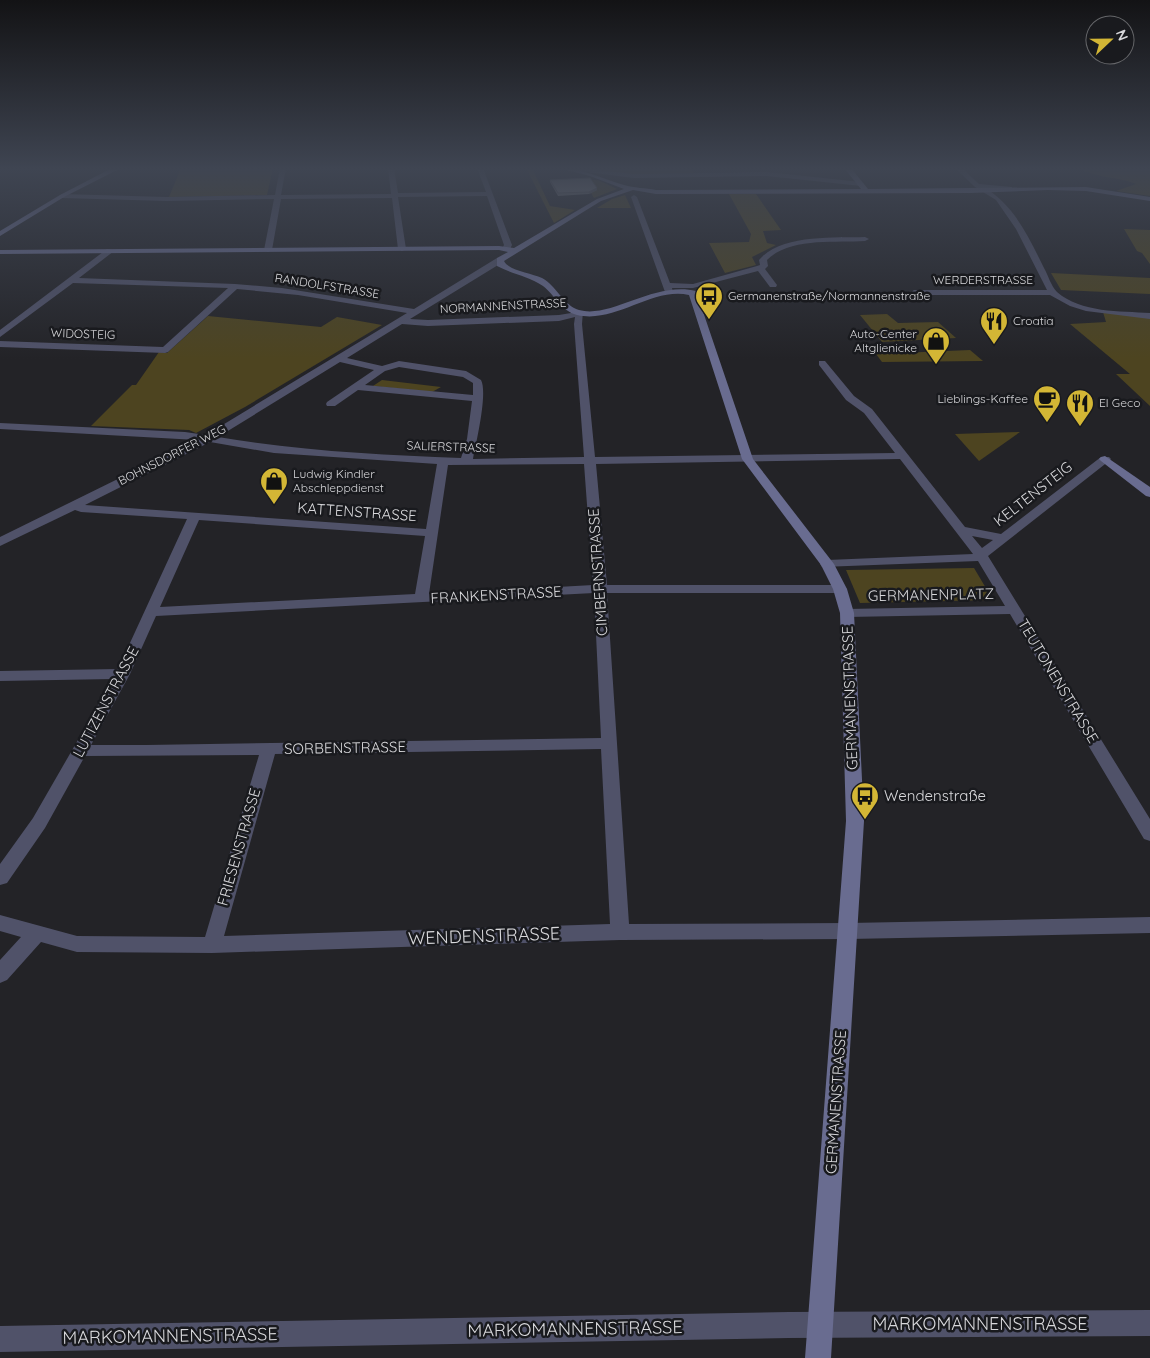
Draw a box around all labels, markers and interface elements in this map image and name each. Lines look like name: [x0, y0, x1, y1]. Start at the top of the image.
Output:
north arrow: [1085, 15, 1135, 65]
text: N: [1112, 27, 1132, 43]
street label: RANDOLFSTRASSE: [274, 270, 381, 301]
street label: WERDERSTRASSE: [933, 272, 1033, 287]
bus stop icon: Germanenstraße/Normannenstraße: [694, 281, 724, 320]
place label: Germanenstraße/Normannenstraße: [728, 288, 930, 303]
street label: NORMANNENSTRASSE: [439, 295, 567, 316]
restaurant icon: Croatia: [979, 306, 1009, 345]
place label: Croatia: [1013, 313, 1054, 328]
street label: WIDOSTEIG: [50, 325, 116, 342]
place label: Auto-Center Altglienicke: [850, 326, 917, 355]
shop icon: Auto-Center Altglienicke: [921, 326, 951, 365]
cafe icon: Lieblings-Kaffee: [1032, 384, 1062, 423]
restaurant icon: El Geco: [1065, 388, 1095, 427]
place label: Lieblings-Kaffee: [937, 391, 1028, 406]
place label: El Geco: [1099, 395, 1140, 410]
street label: BOHNSDORFER WEG: [115, 421, 228, 488]
street label: SALIERSTRASSE: [406, 437, 496, 456]
street label: KELTENSTEIG: [990, 457, 1076, 530]
shop icon: Ludwig Kindler Abschleppdienst: [259, 466, 289, 505]
place label: Ludwig Kindler Abschleppdienst: [293, 466, 384, 495]
street label: KATTENSTRASSE: [297, 498, 417, 525]
street label: CIMBERNSTRASSE: [584, 508, 611, 636]
street label: FRANKENSTRASSE: [430, 582, 562, 607]
street label: GERMANENPLATZ: [868, 584, 994, 605]
street label: TEUTONENSTRASSE: [1014, 615, 1103, 746]
street label: GERMANENSTRASSE: [837, 626, 862, 770]
street label: LUTIZENSTRASSE: [68, 643, 143, 760]
street label: SORBENSTRASSE: [284, 737, 406, 758]
bus stop icon: Wendenstraße: [850, 781, 880, 820]
street label: FRIESENSTRASSE: [213, 786, 264, 908]
place label: Wendenstraße: [884, 786, 986, 805]
street label: WENDENSTRASSE: [408, 921, 560, 950]
street label: GERMANENSTRASSE: [821, 1029, 850, 1174]
street label: MARKOMANNENSTRASSE: [872, 1312, 1088, 1335]
street label: MARKOMANNENSTRASSE: [467, 1315, 683, 1342]
street label: MARKOMANNENSTRASSE: [62, 1322, 278, 1349]

